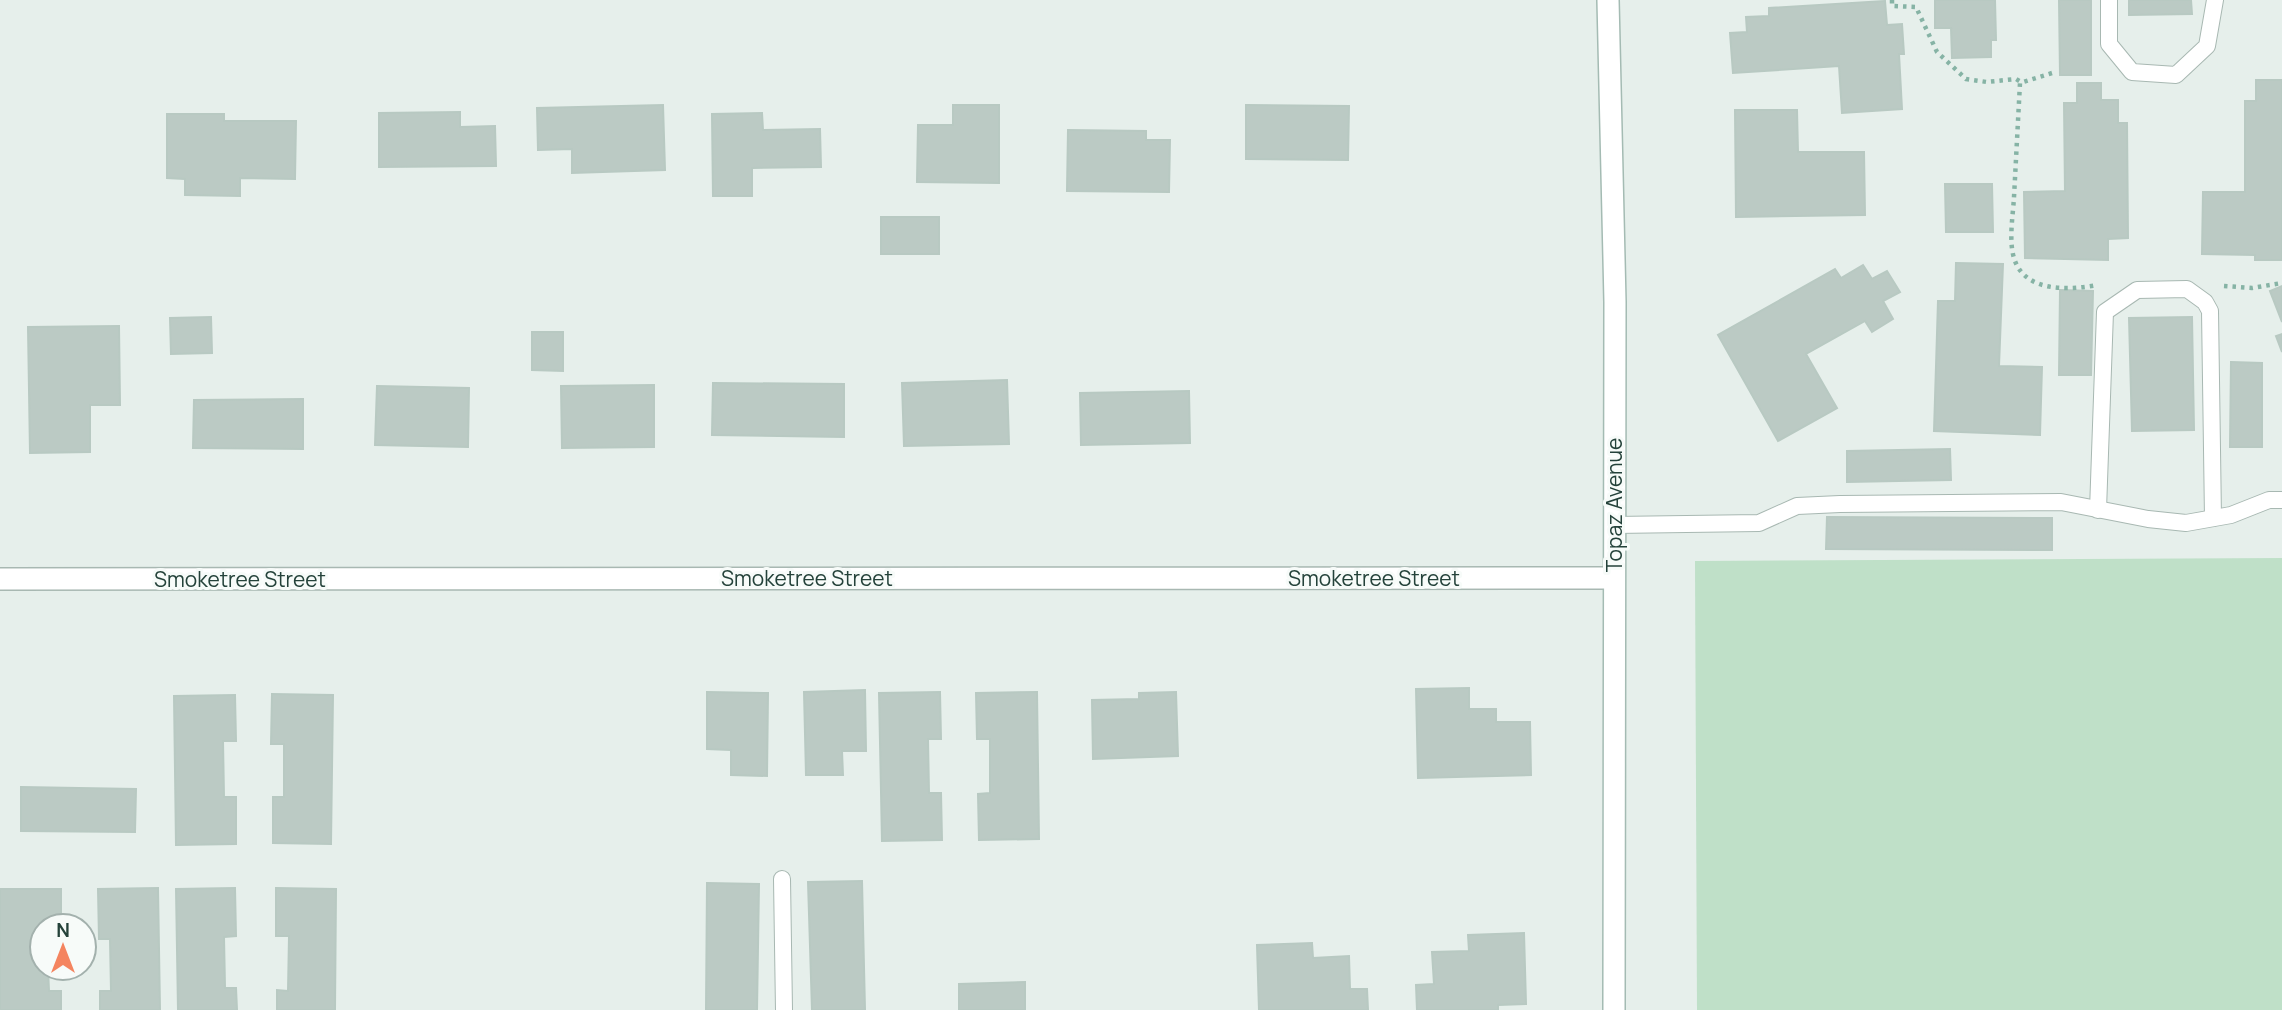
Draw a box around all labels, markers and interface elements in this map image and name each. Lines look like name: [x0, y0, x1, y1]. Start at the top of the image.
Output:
street label: Topaz Avenue: [1600, 438, 1628, 572]
street label: Smoketree Street: [721, 564, 893, 592]
street label: Smoketree Street: [1288, 564, 1460, 592]
street label: Smoketree Street: [154, 565, 326, 593]
north arrow: [28, 912, 98, 982]
text: N: [56, 917, 70, 943]

